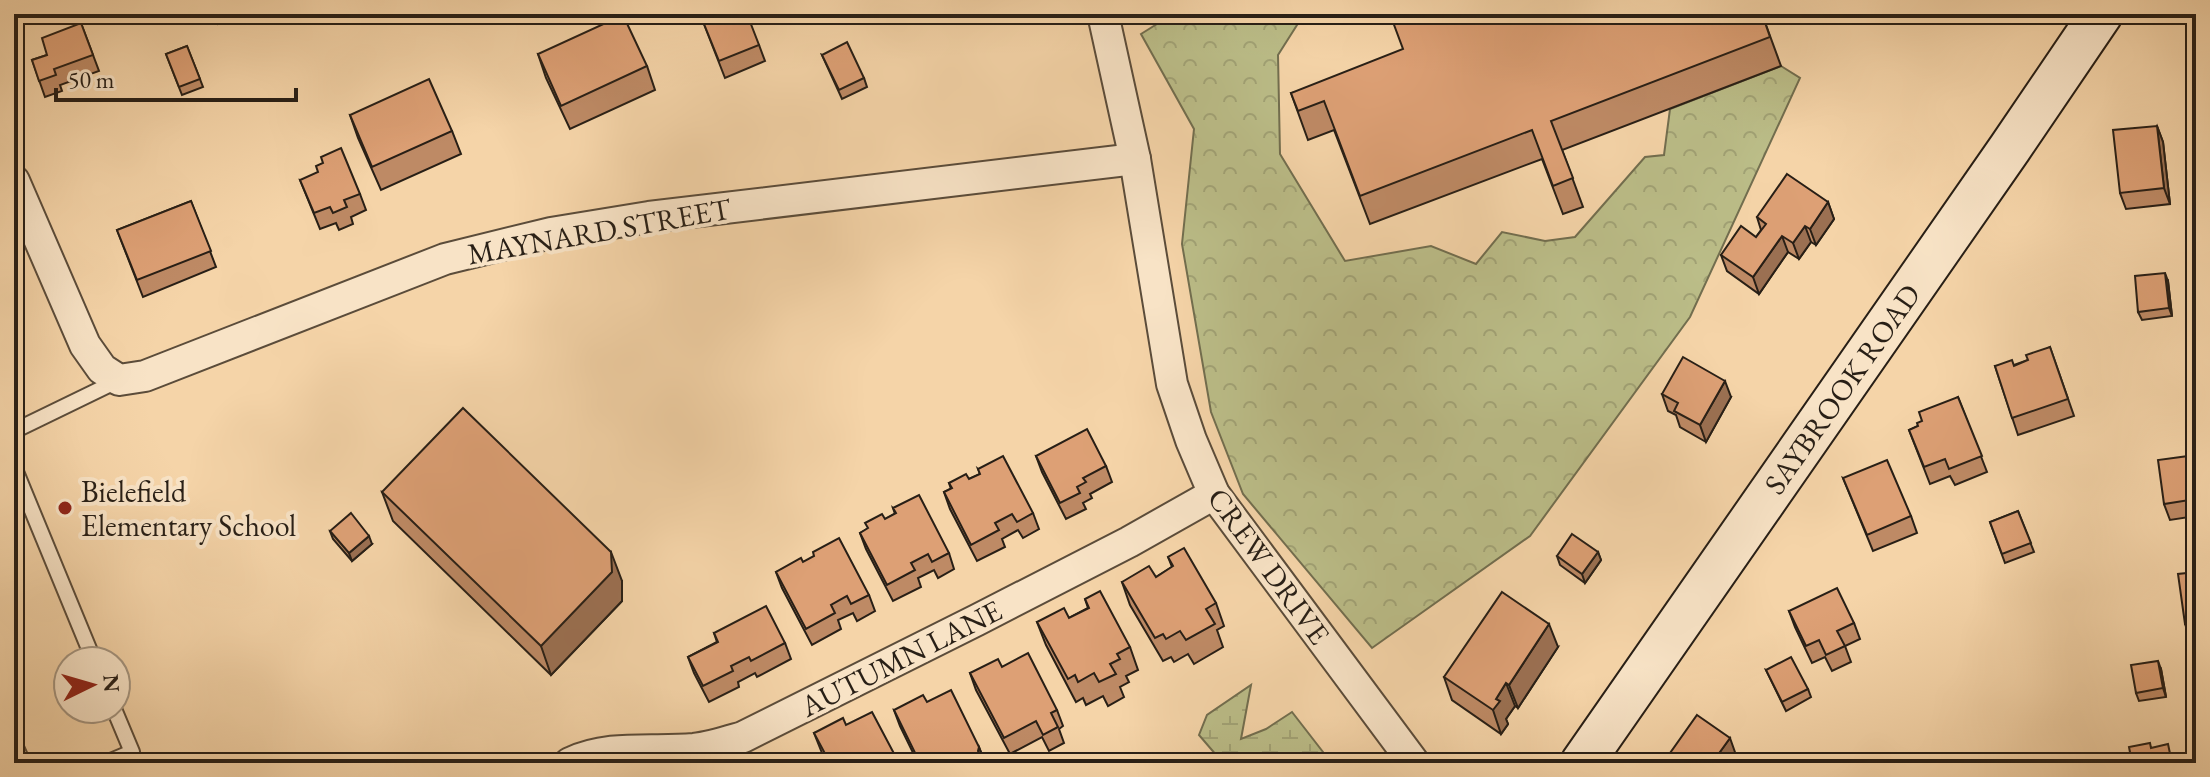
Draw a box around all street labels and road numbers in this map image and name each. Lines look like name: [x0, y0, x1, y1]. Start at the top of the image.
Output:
street label: MAYNARD STREET: [464, 188, 735, 273]
street label: SAYBROOK ROAD: [1755, 276, 1929, 502]
street label: CREW DRIVE: [1199, 480, 1339, 652]
street label: AUTUMN LANE: [793, 590, 1008, 726]

